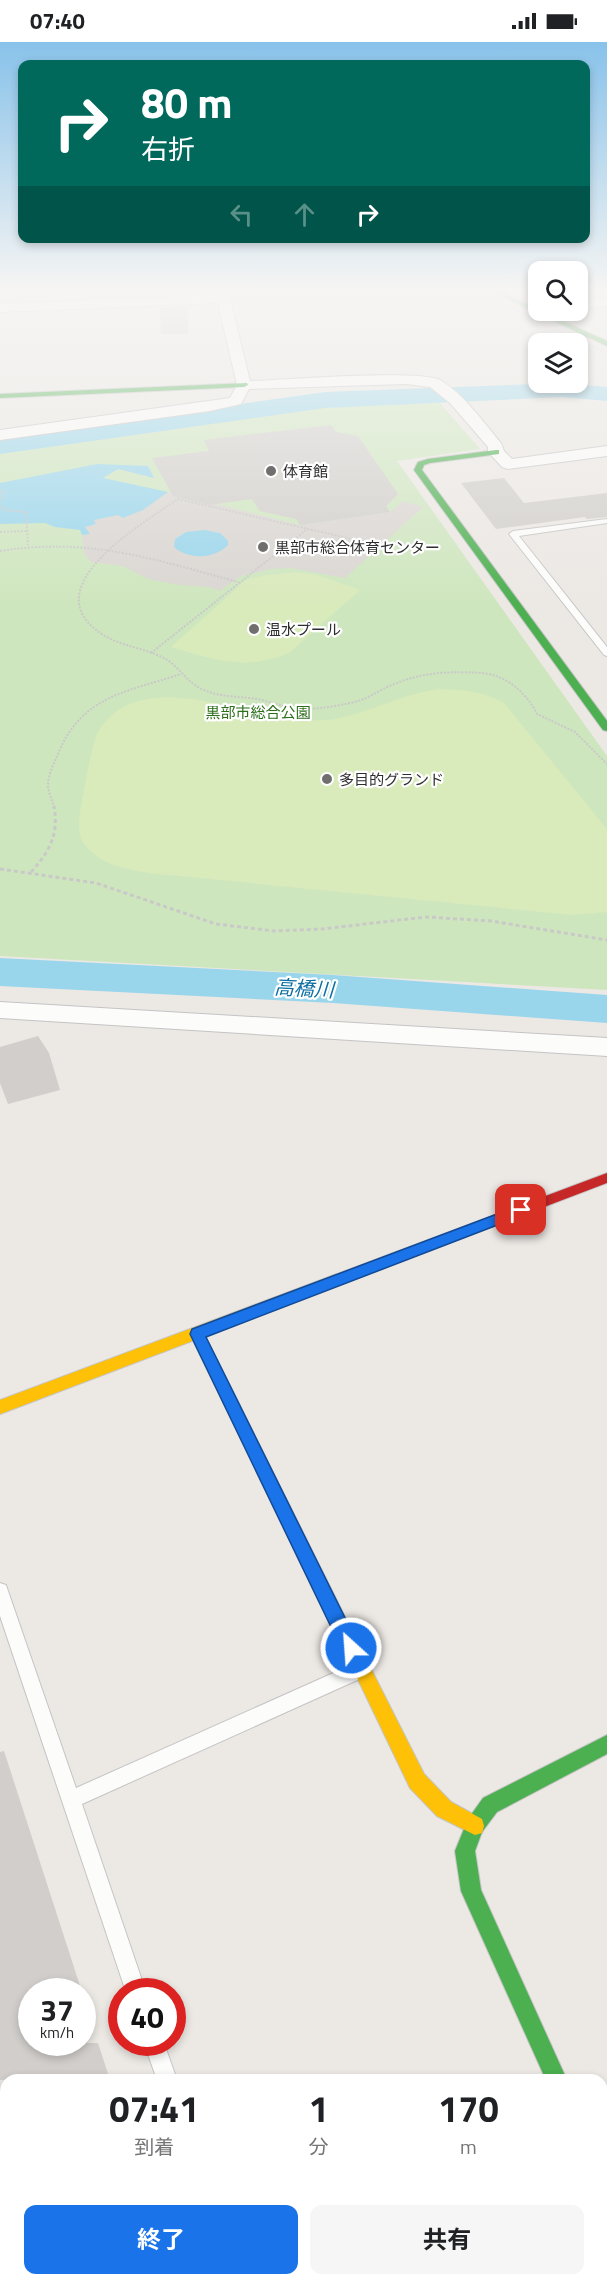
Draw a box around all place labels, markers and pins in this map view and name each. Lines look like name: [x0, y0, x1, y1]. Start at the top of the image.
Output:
place label: 体育館: [283, 460, 328, 483]
marker: 体育館: [264, 464, 278, 478]
place label: 黒部市総合体育センター: [275, 536, 440, 559]
marker: 黒部市総合体育センター: [256, 540, 270, 554]
place label: 温水プール: [266, 618, 341, 641]
marker: 温水プール: [247, 622, 261, 636]
place label: 多目的グランド: [339, 768, 444, 791]
marker: 多目的グランド: [320, 772, 334, 786]
pin: [495, 1184, 546, 1235]

